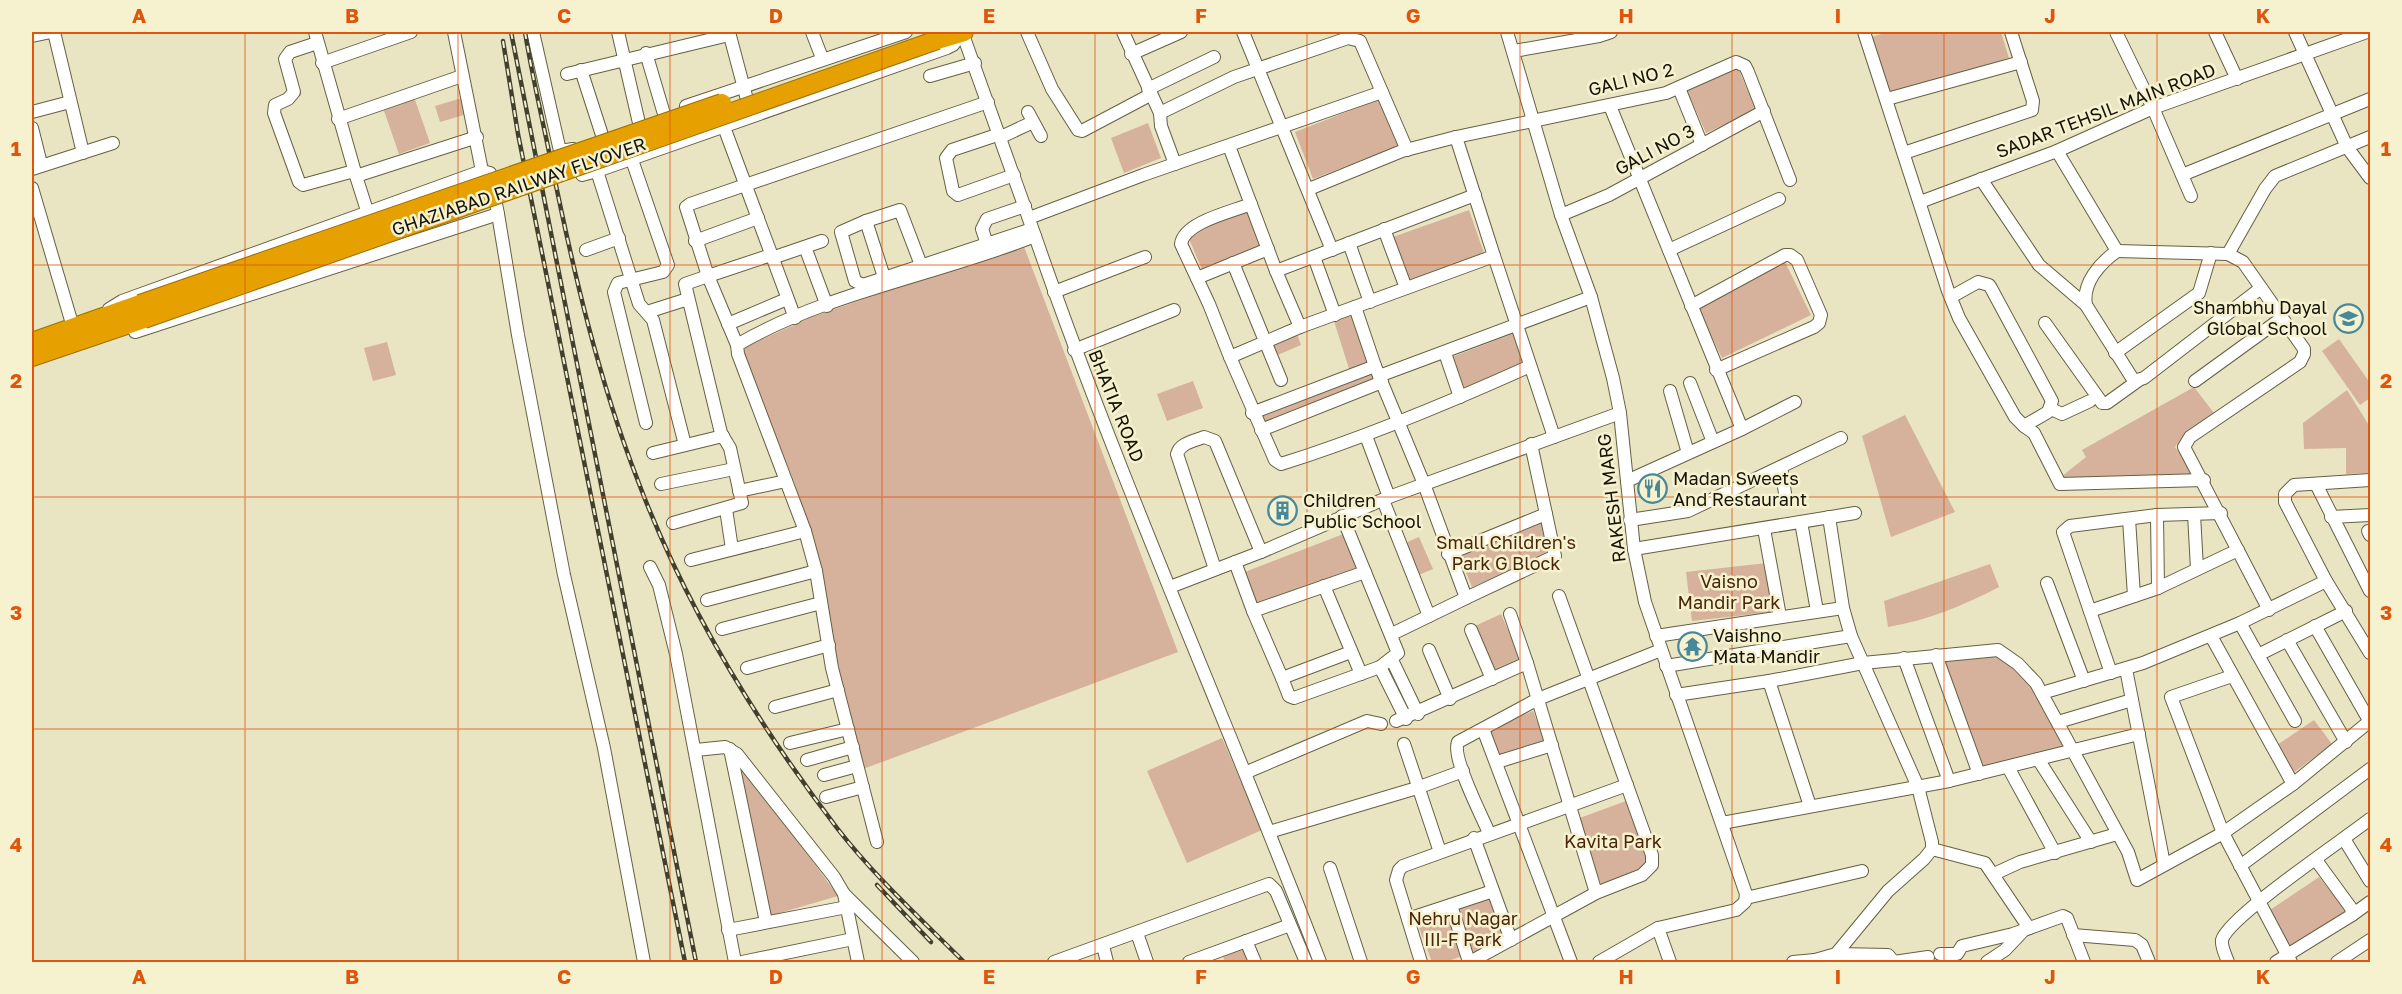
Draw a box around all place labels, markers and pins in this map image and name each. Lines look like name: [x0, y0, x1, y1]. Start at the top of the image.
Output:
place label: Shambhu Dayal Global School: [2193, 296, 2327, 339]
school or university icon: Shambhu Dayal Global School: [2332, 302, 2364, 334]
place label: Madan Sweets And Restaurant: [1673, 467, 1807, 510]
restaurant icon: Madan Sweets And Restaurant: [1636, 473, 1668, 505]
place label: Children Public School: [1303, 489, 1422, 532]
building icon: Children Public School: [1266, 495, 1298, 527]
place label: Vaishno Mata Mandir: [1713, 624, 1820, 667]
temple icon: Vaishno Mata Mandir: [1676, 630, 1708, 662]

